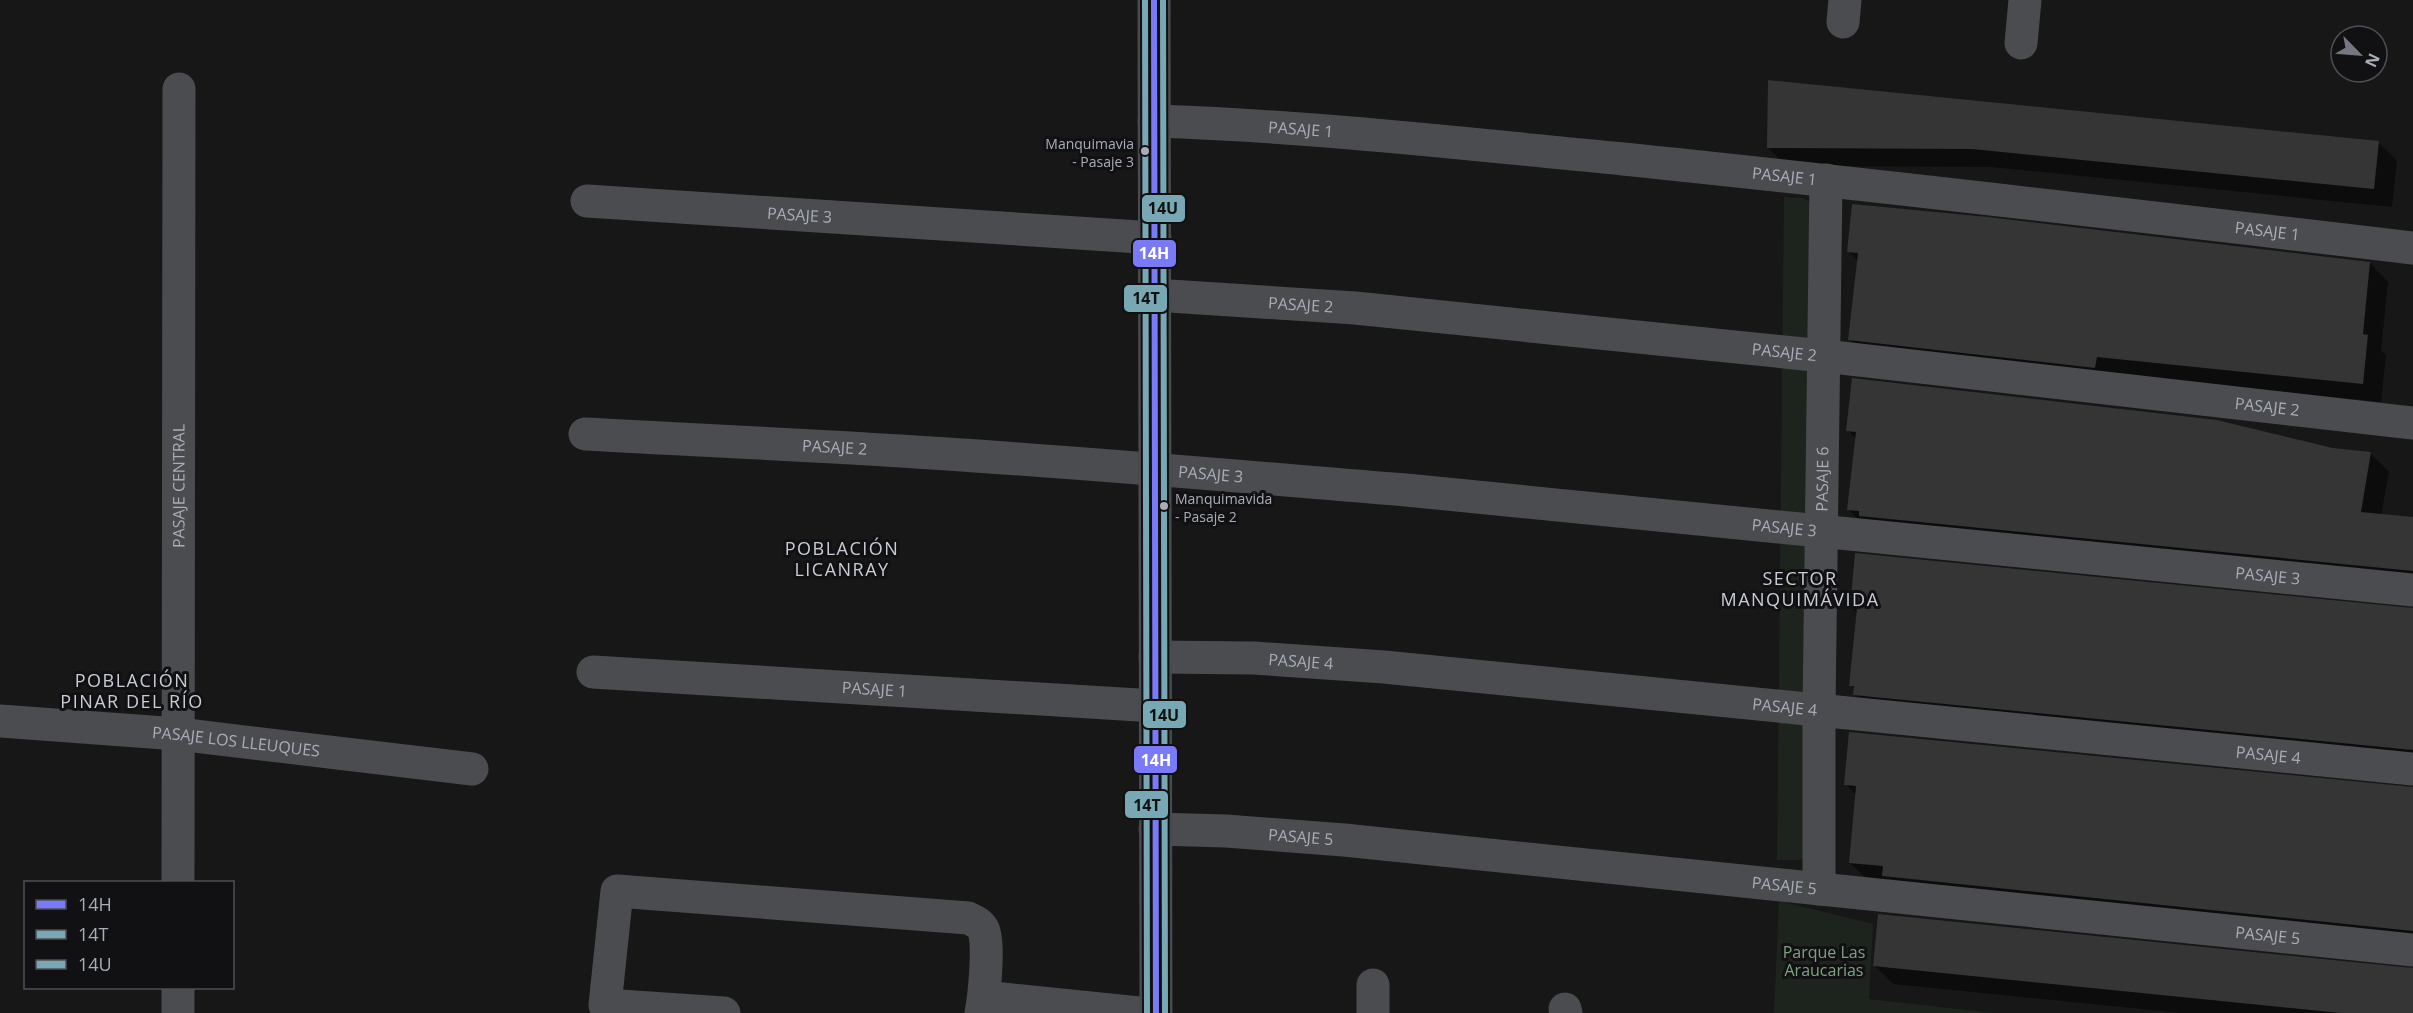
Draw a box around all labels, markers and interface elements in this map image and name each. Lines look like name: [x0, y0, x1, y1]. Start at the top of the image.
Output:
north arrow: [2329, 24, 2389, 84]
text: N: [2360, 50, 2385, 71]
street label: PASAJE 1: [1268, 116, 1334, 142]
place label: Manquimavia - Pasaje 3: [1045, 134, 1134, 171]
marker: Manquimavia - Pasaje 3: [1139, 145, 1151, 157]
street label: PASAJE 1: [1751, 162, 1818, 190]
line badge: 14U: [1141, 194, 1186, 223]
text: 14U: [1148, 197, 1178, 219]
street label: PASAJE 3: [766, 202, 833, 228]
street label: PASAJE 1: [2234, 216, 2301, 246]
line badge: 14H: [1132, 239, 1177, 268]
text: 14H: [1139, 242, 1169, 264]
line badge: 14T: [1123, 284, 1168, 313]
text: 14T: [1132, 287, 1160, 309]
street label: PASAJE 2: [1267, 291, 1334, 318]
street label: PASAJE 2: [1751, 338, 1818, 366]
street label: PASAJE 2: [2234, 392, 2301, 421]
street label: PASAJE CENTRAL: [167, 424, 190, 548]
street label: PASAJE 2: [802, 434, 868, 460]
street label: PASAJE 6: [1811, 446, 1833, 512]
street label: PASAJE 3: [1177, 460, 1244, 488]
place label: Manquimavida - Pasaje 2: [1175, 489, 1272, 526]
marker: Manquimavida - Pasaje 2: [1158, 500, 1170, 512]
street label: PASAJE 3: [1751, 513, 1818, 542]
district label: POBLACIÓN LICANRAY: [785, 536, 899, 581]
street label: PASAJE 3: [2234, 561, 2301, 590]
district label: SECTOR MANQUIMÁVIDA: [1720, 566, 1880, 611]
street label: PASAJE 4: [1268, 648, 1334, 674]
district label: POBLACIÓN PINAR DEL RÍO: [60, 668, 204, 713]
street label: PASAJE 1: [841, 676, 908, 702]
street label: PASAJE 4: [1751, 693, 1818, 721]
line badge: 14U: [1142, 700, 1187, 729]
text: 14U: [1149, 704, 1179, 726]
street label: PASAJE LOS LLEUQUES: [151, 721, 321, 762]
street label: PASAJE 4: [2235, 741, 2302, 769]
line badge: 14H: [1133, 745, 1178, 774]
text: 14H: [1141, 749, 1171, 771]
line badge: 14T: [1124, 790, 1169, 819]
text: 14T: [1133, 794, 1161, 816]
street label: PASAJE 5: [1267, 823, 1334, 850]
street label: PASAJE 5: [1751, 871, 1818, 900]
legend: [24, 881, 234, 989]
text: 14H: [78, 892, 112, 916]
street label: PASAJE 5: [2234, 921, 2301, 949]
text: 14T: [78, 922, 109, 946]
park label: Parque Las Araucarias: [1783, 941, 1865, 981]
text: 14U: [78, 952, 112, 976]

